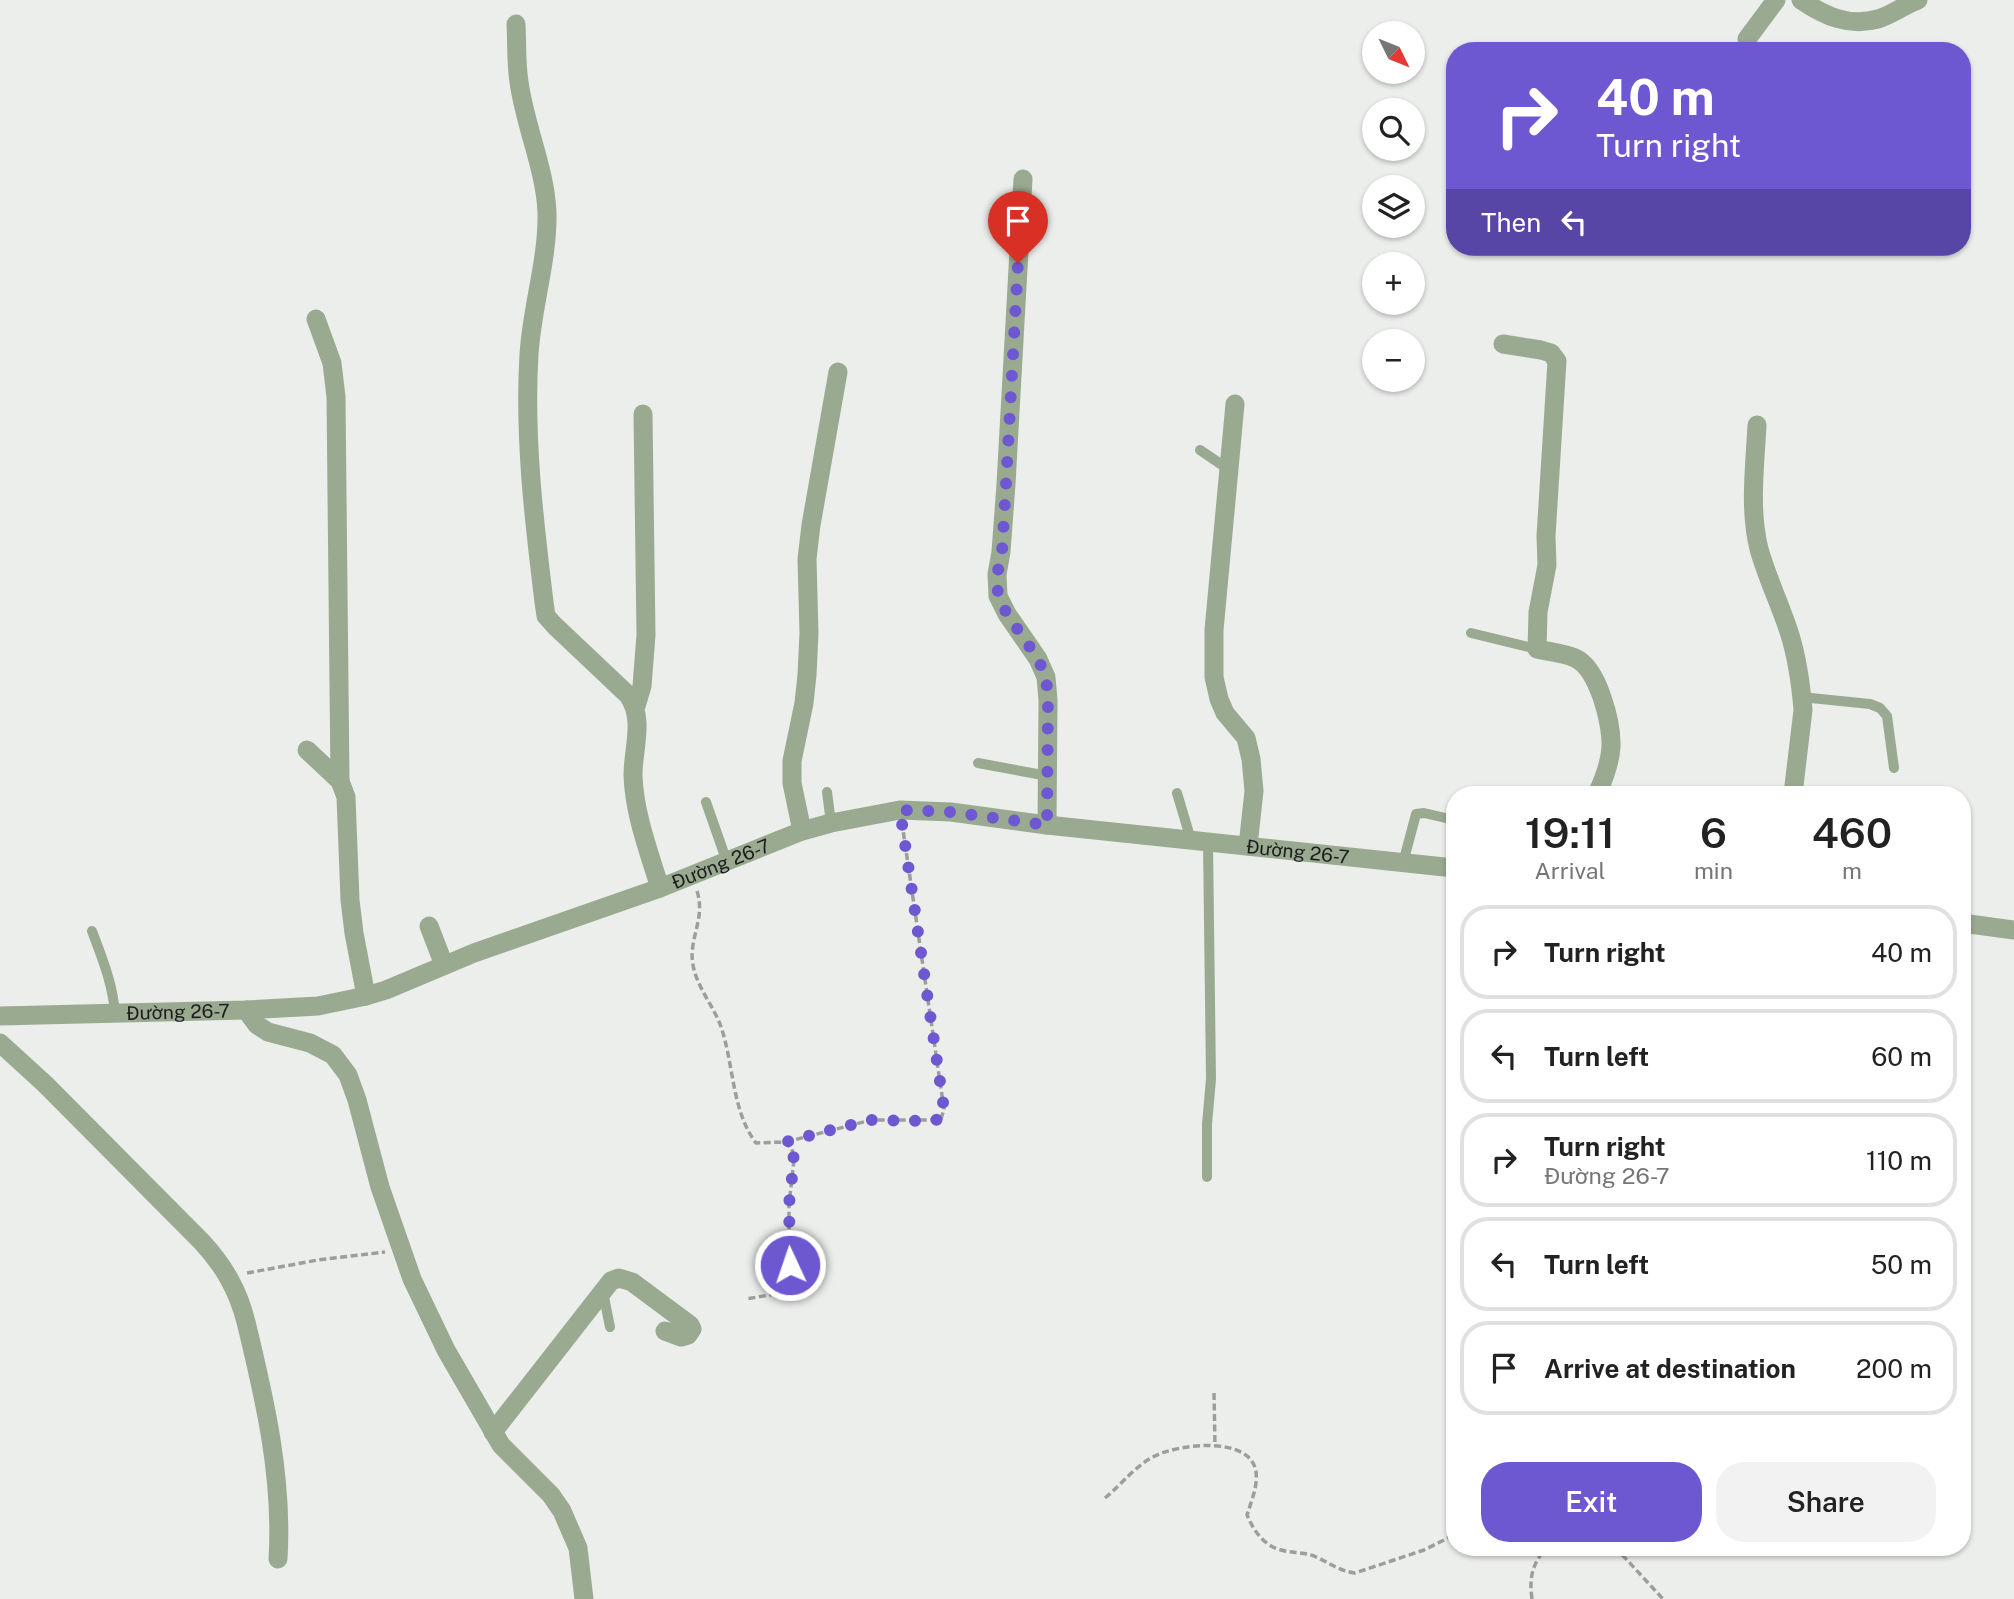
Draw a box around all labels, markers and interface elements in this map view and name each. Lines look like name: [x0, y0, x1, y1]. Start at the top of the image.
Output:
north arrow: [1362, 21, 1424, 84]
map controls: [1362, 21, 1425, 392]
text: 40 m: [1596, 68, 1715, 126]
icon: right: [1481, 70, 1572, 161]
button: search: [1362, 98, 1425, 161]
text: Turn right: [1596, 127, 1741, 164]
button: layers: [1362, 175, 1425, 238]
pin: [988, 191, 1048, 263]
icon: arrive: [999, 202, 1037, 240]
icon: left: [1555, 203, 1593, 241]
text: Then: [1481, 207, 1541, 238]
button: +: [1362, 252, 1425, 315]
button: −: [1362, 329, 1425, 392]
text: 19:11: [1525, 808, 1615, 857]
text: 6: [1700, 808, 1727, 857]
text: 460: [1812, 808, 1892, 857]
street label: Đường 26-7: [668, 834, 773, 893]
street label: Đường 26-7: [1245, 835, 1351, 868]
text: Arrival: [1534, 857, 1605, 884]
text: min: [1694, 857, 1733, 884]
text: m: [1842, 857, 1862, 884]
icon: right: [1485, 933, 1523, 971]
text: Turn right: [1544, 937, 1666, 968]
text: 40 m: [1871, 937, 1932, 968]
street label: Đường 26-7: [126, 999, 230, 1024]
icon: left: [1485, 1037, 1523, 1075]
text: Turn left: [1544, 1041, 1649, 1072]
text: 60 m: [1871, 1041, 1932, 1072]
text: Turn right: [1544, 1131, 1666, 1162]
icon: right: [1485, 1141, 1523, 1179]
text: 110 m: [1866, 1145, 1932, 1176]
text: Đường 26-7: [1544, 1162, 1670, 1189]
position arrow: [753, 1228, 827, 1302]
icon: left: [1485, 1245, 1523, 1283]
text: Turn left: [1544, 1249, 1649, 1280]
text: 50 m: [1871, 1249, 1932, 1280]
icon: arrive: [1485, 1349, 1523, 1387]
text: Arrive at destination: [1544, 1353, 1796, 1384]
text: 200 m: [1856, 1353, 1932, 1384]
button: Exit: [1481, 1462, 1702, 1542]
button: Share: [1716, 1462, 1936, 1542]

